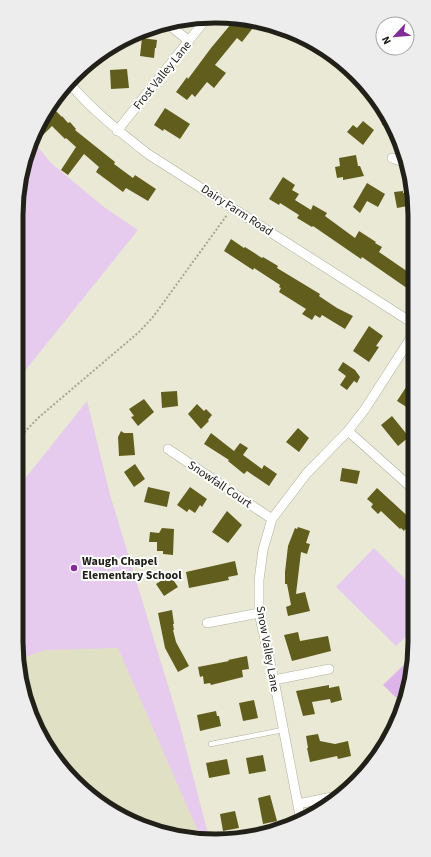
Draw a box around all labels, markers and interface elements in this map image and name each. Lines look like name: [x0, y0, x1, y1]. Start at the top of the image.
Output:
north arrow: [375, 16, 415, 56]
text: N: [378, 34, 395, 47]
street label: Frost Valley Lane: [129, 37, 195, 113]
street label: Dairy Farm Road: [197, 181, 276, 240]
street label: Snowfall Court: [184, 457, 255, 512]
place label: Waugh Chapel Elementary School: [82, 553, 182, 584]
marker: Waugh Chapel Elementary School: [69, 563, 79, 573]
street label: Snow Valley Lane: [252, 605, 283, 693]

